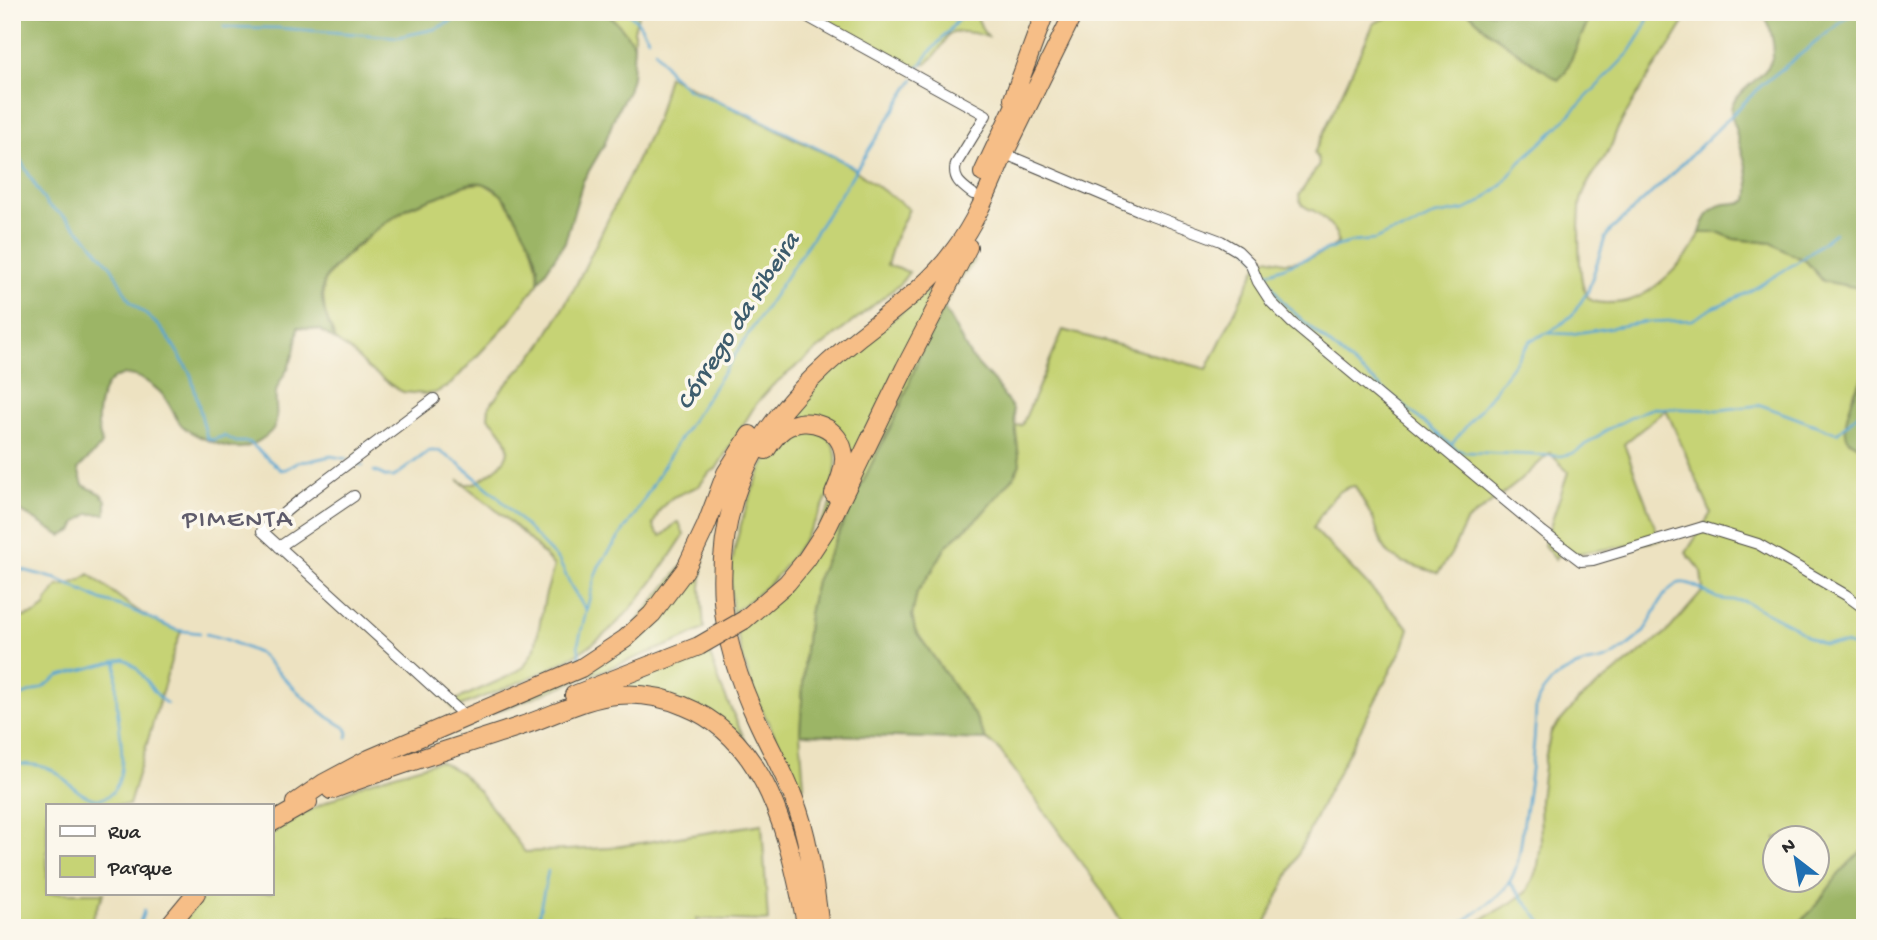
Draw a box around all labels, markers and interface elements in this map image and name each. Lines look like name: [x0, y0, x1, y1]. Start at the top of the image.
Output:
water label: Córrego da Ribeira: [671, 227, 810, 417]
district label: PIMENTA: [181, 506, 294, 537]
legend: [46, 804, 273, 894]
text: Rua: [108, 822, 142, 847]
north arrow: [1762, 824, 1832, 894]
text: N: [1778, 834, 1800, 860]
text: Parque: [107, 858, 173, 883]

